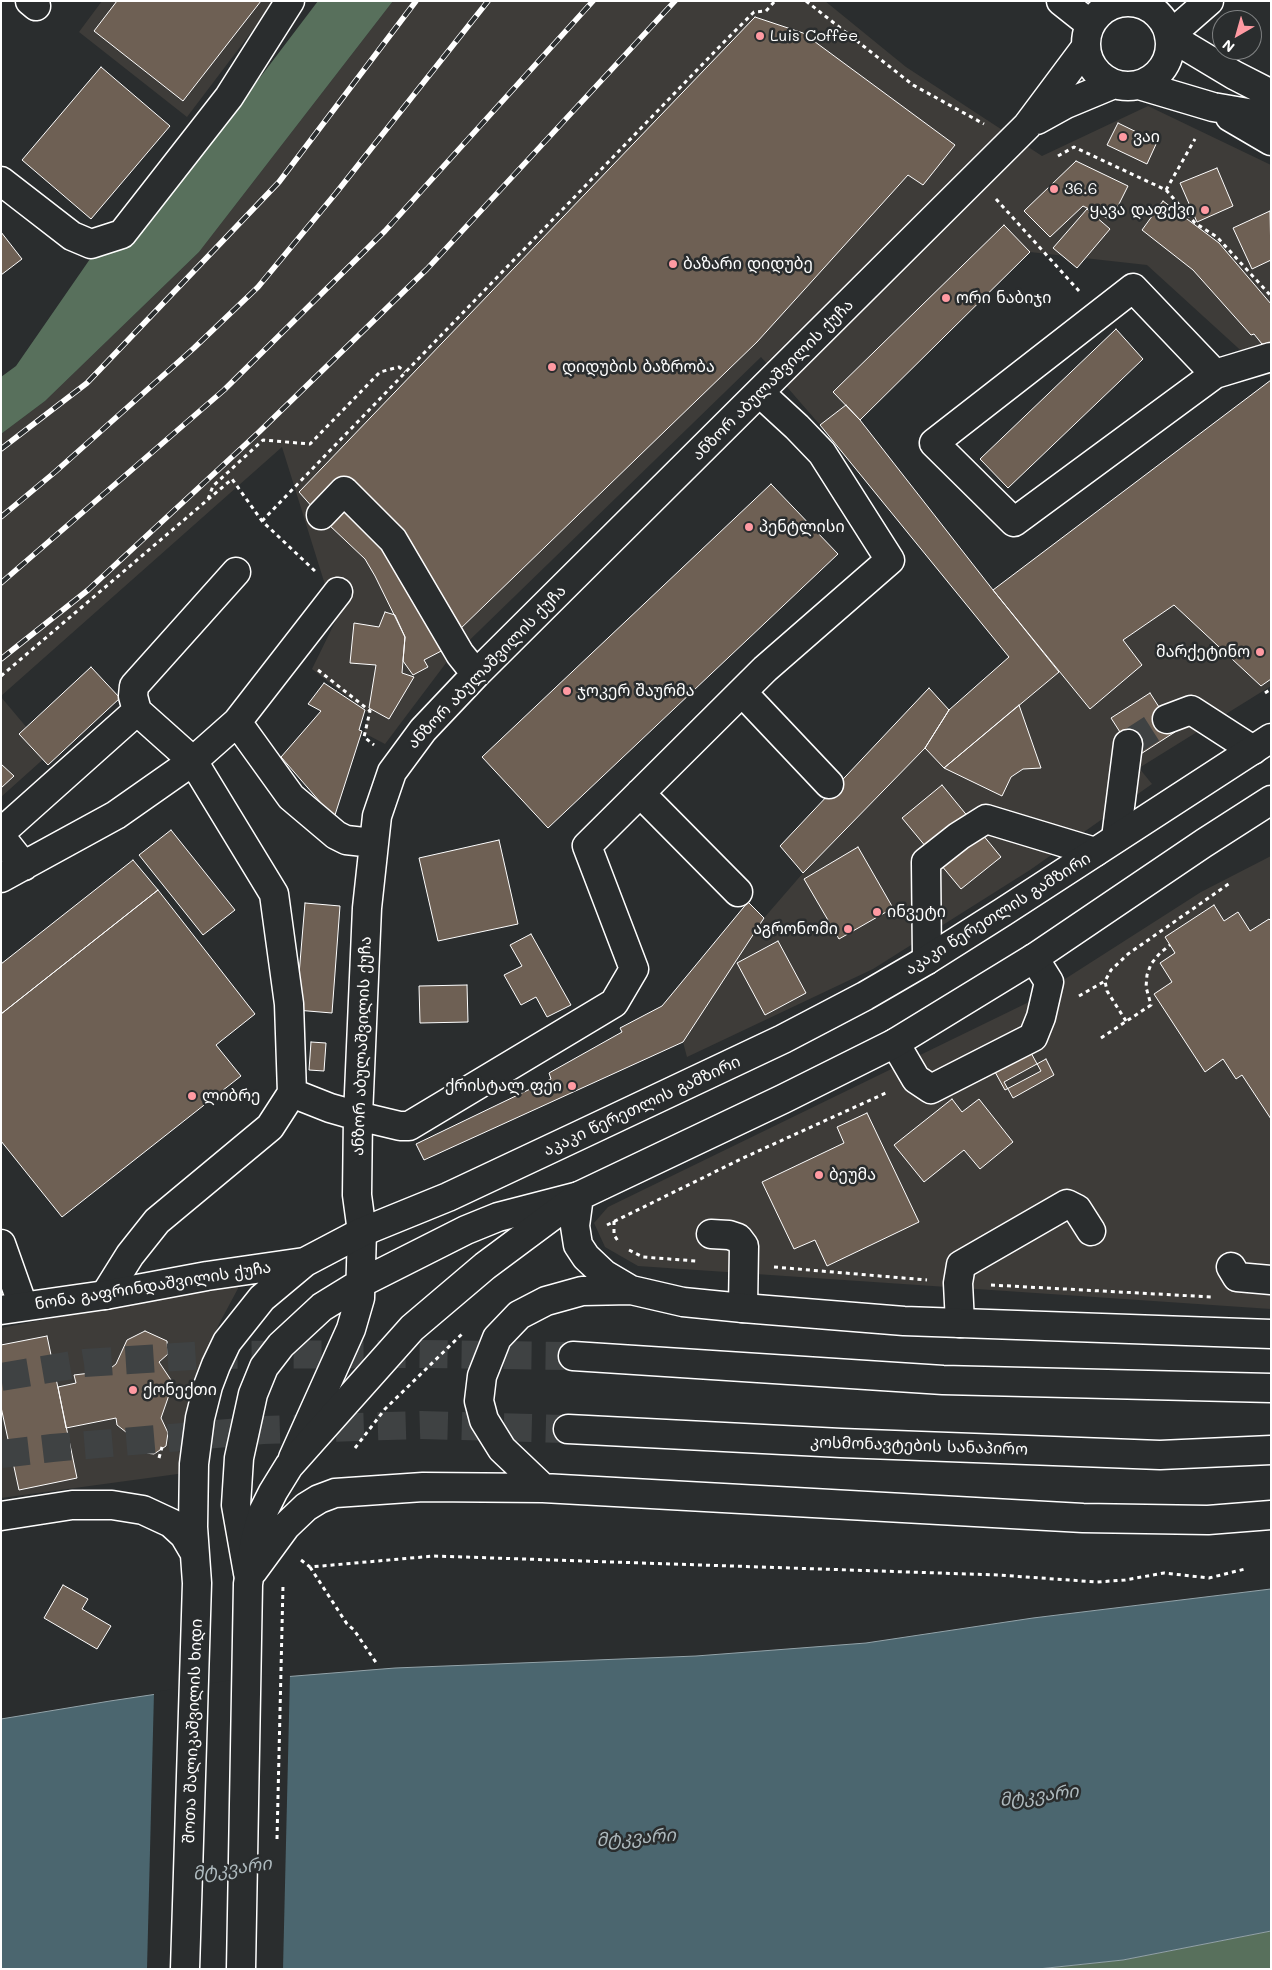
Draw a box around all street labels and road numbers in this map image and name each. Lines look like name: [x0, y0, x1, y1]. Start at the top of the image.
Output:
street label: ანზორ აბულაშვილის ქუჩა: [689, 296, 857, 464]
street label: ანზორ აბულაშვილის ქუჩა: [404, 581, 570, 753]
street label: აკაკი წერეთლის გამზირი: [902, 849, 1094, 979]
street label: ანზორ აბულაშვილის ქუჩა: [349, 936, 375, 1156]
street label: აკაკი წერეთლის გამზირი: [540, 1052, 744, 1160]
street label: ნონა გაფრინდაშვილის ქუჩა: [34, 1258, 272, 1314]
street label: კოსმონავტების სანაპირო: [810, 1433, 1028, 1459]
street label: შოთა შალიკაშვილის ხიდი: [179, 1618, 207, 1844]

